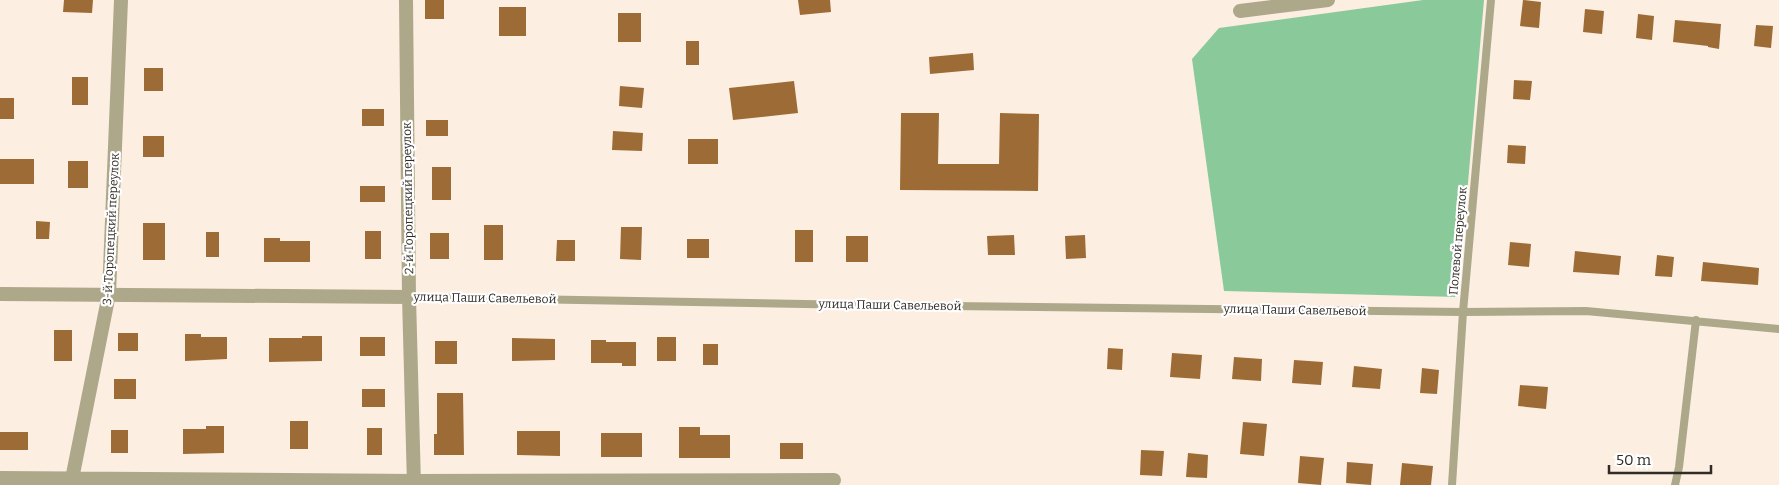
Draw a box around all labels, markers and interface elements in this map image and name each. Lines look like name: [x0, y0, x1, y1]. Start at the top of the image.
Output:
street label: 2-й Торопецкий переулок: [400, 122, 416, 274]
street label: 3-й Торопецкий переулок: [100, 153, 122, 305]
street label: Полевой переулок: [1446, 186, 1470, 296]
street label: улица Паши Савельевой: [412, 290, 557, 306]
street label: улица Паши Савельевой: [817, 297, 962, 313]
street label: улица Паши Савельевой: [1222, 302, 1367, 318]
scale bar: [1609, 442, 1712, 474]
text: 50 m: [1616, 451, 1652, 469]

